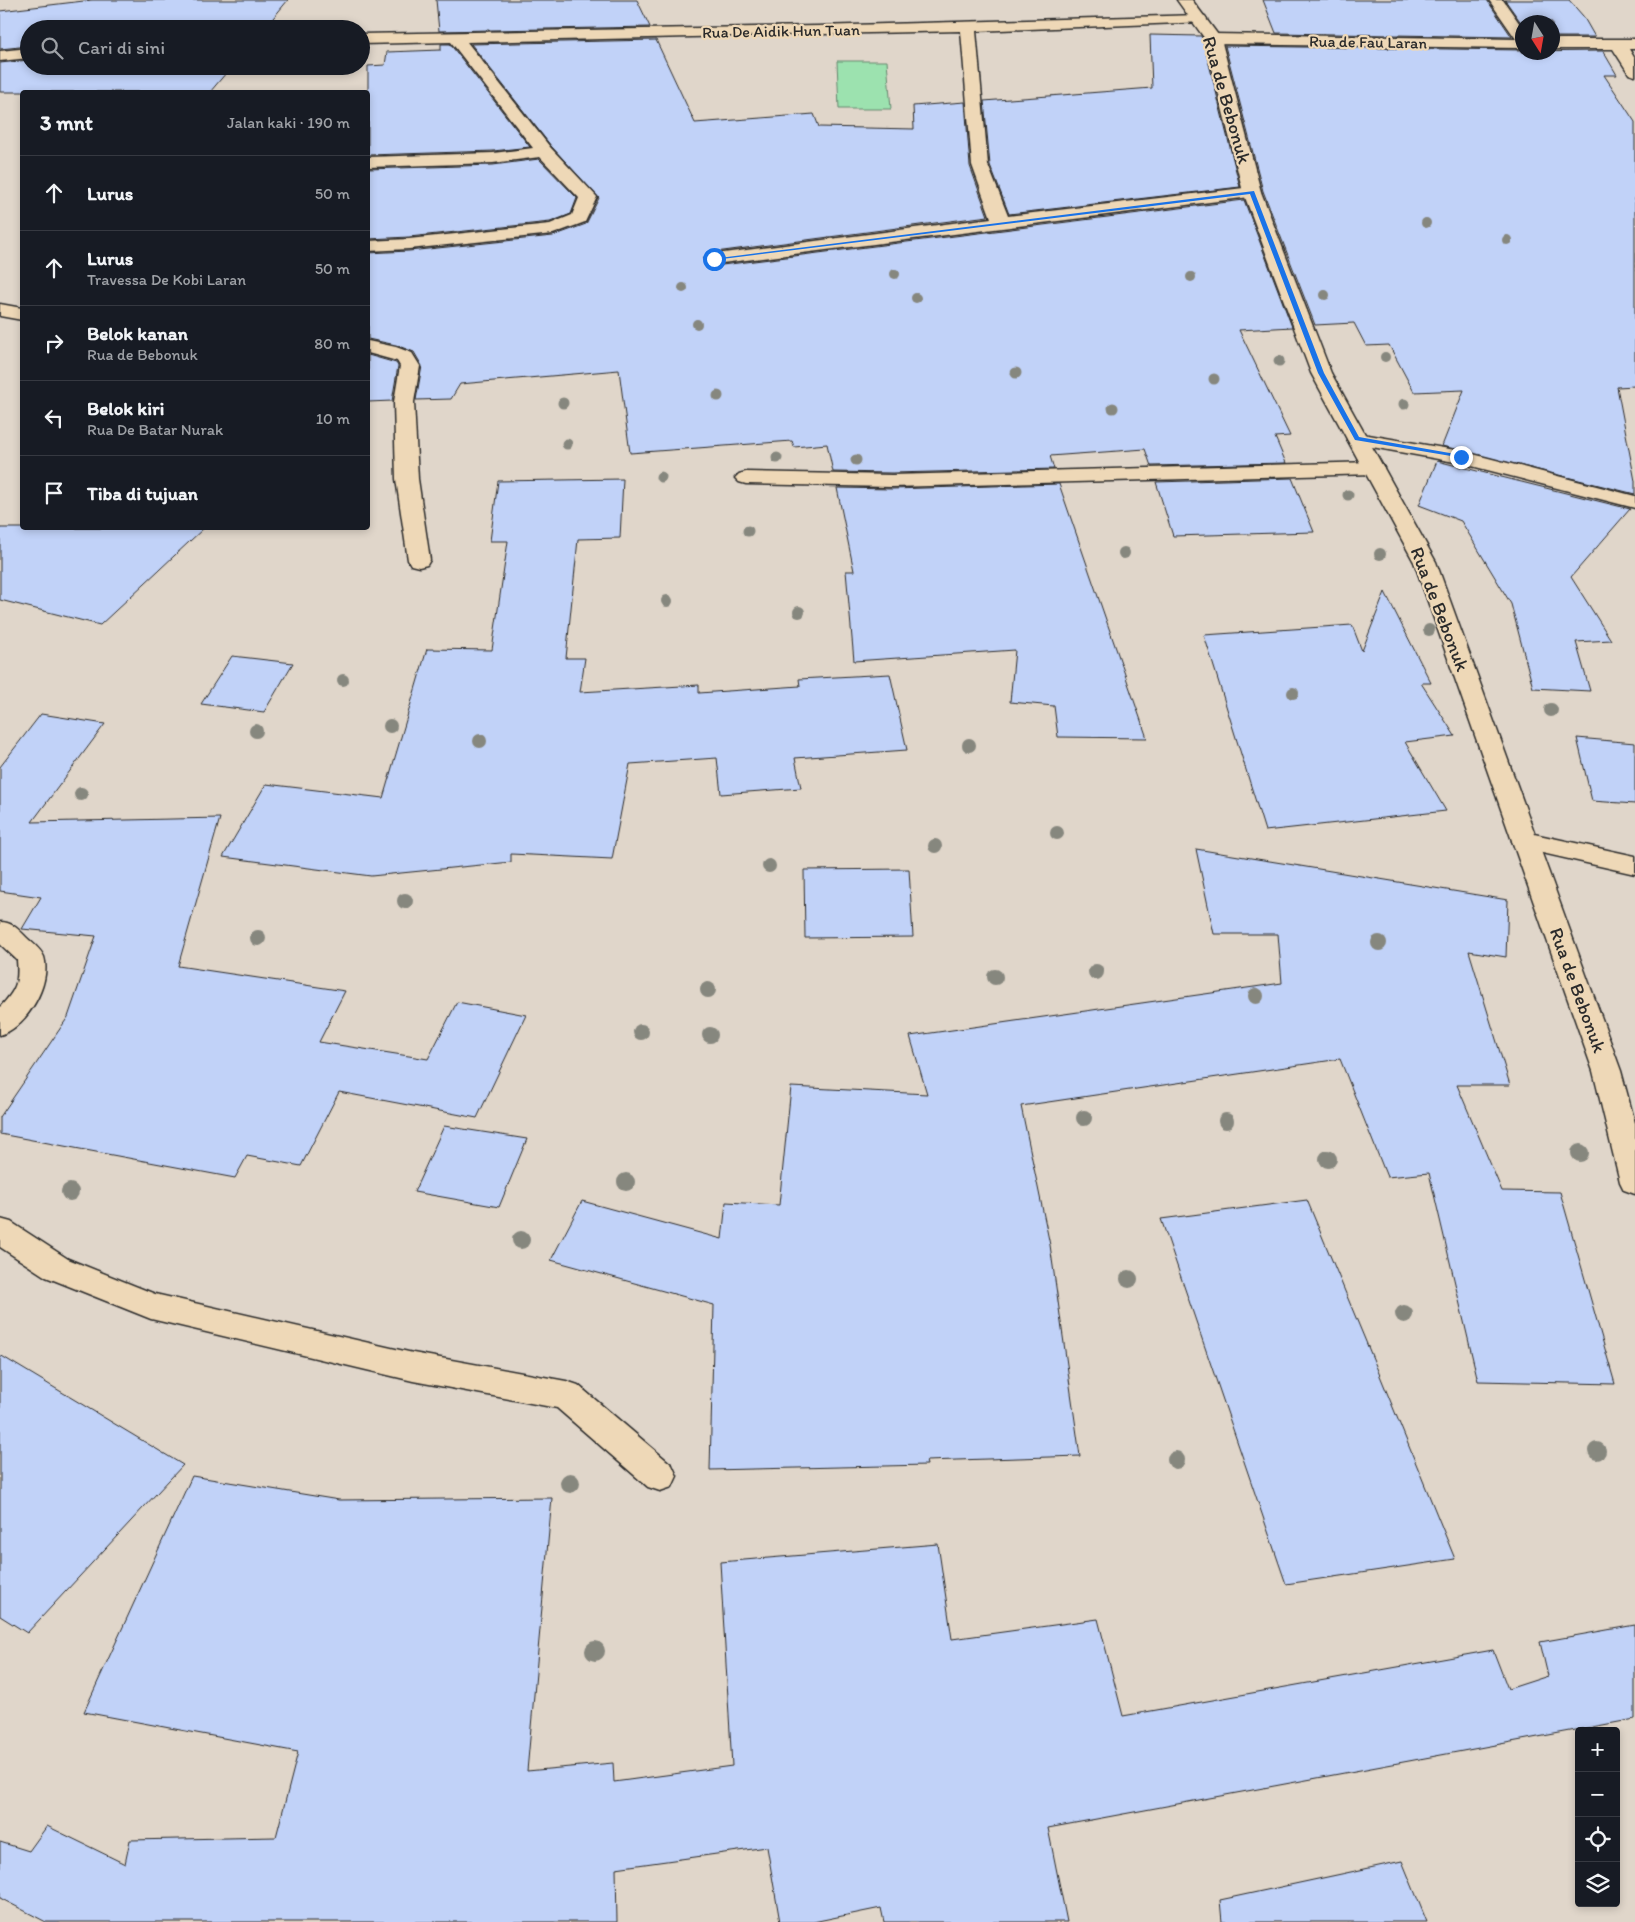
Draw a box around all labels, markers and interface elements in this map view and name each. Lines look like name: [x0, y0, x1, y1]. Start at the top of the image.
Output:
north arrow: [1515, 15, 1560, 60]
search box: [20, 20, 370, 75]
street label: Rua De Aidik Hun Tuan: [702, 20, 860, 42]
street label: Rua de Fau Laran: [1309, 31, 1428, 53]
icon: search: [38, 34, 66, 62]
street label: Rua de Bebonuk: [1198, 34, 1256, 167]
text: Cari di sini: [78, 36, 165, 59]
text: 3 mnt: [40, 110, 93, 135]
text: Jalan kaki · 190 m: [227, 113, 350, 132]
icon: ahead: [40, 179, 68, 207]
text: Lurus: [87, 182, 133, 205]
text: 50 m: [315, 184, 350, 203]
text: Lurus: [87, 247, 133, 270]
route start: [703, 248, 726, 271]
icon: ahead: [40, 254, 68, 282]
text: 50 m: [315, 259, 350, 278]
text: Travessa De Kobi Laran: [87, 270, 246, 289]
text: Belok kanan: [87, 322, 188, 345]
icon: right: [40, 329, 68, 357]
text: 80 m: [314, 334, 350, 353]
text: Rua de Bebonuk: [87, 345, 198, 364]
text: Belok kiri: [87, 397, 164, 420]
icon: left: [40, 404, 68, 432]
text: 10 m: [316, 409, 350, 428]
text: Rua De Batar Nurak: [87, 420, 223, 439]
route end: [1450, 446, 1473, 469]
icon: arrive: [40, 479, 68, 507]
text: Tiba di tujuan: [87, 482, 198, 505]
street label: Rua de Bebonuk: [1406, 543, 1474, 675]
street label: Rua de Bebonuk: [1545, 924, 1611, 1056]
map controls: [1575, 1727, 1620, 1907]
button: +: [1575, 1727, 1620, 1772]
button: −: [1575, 1772, 1620, 1817]
button: locate: [1575, 1817, 1620, 1862]
button: layers: [1575, 1862, 1620, 1907]

